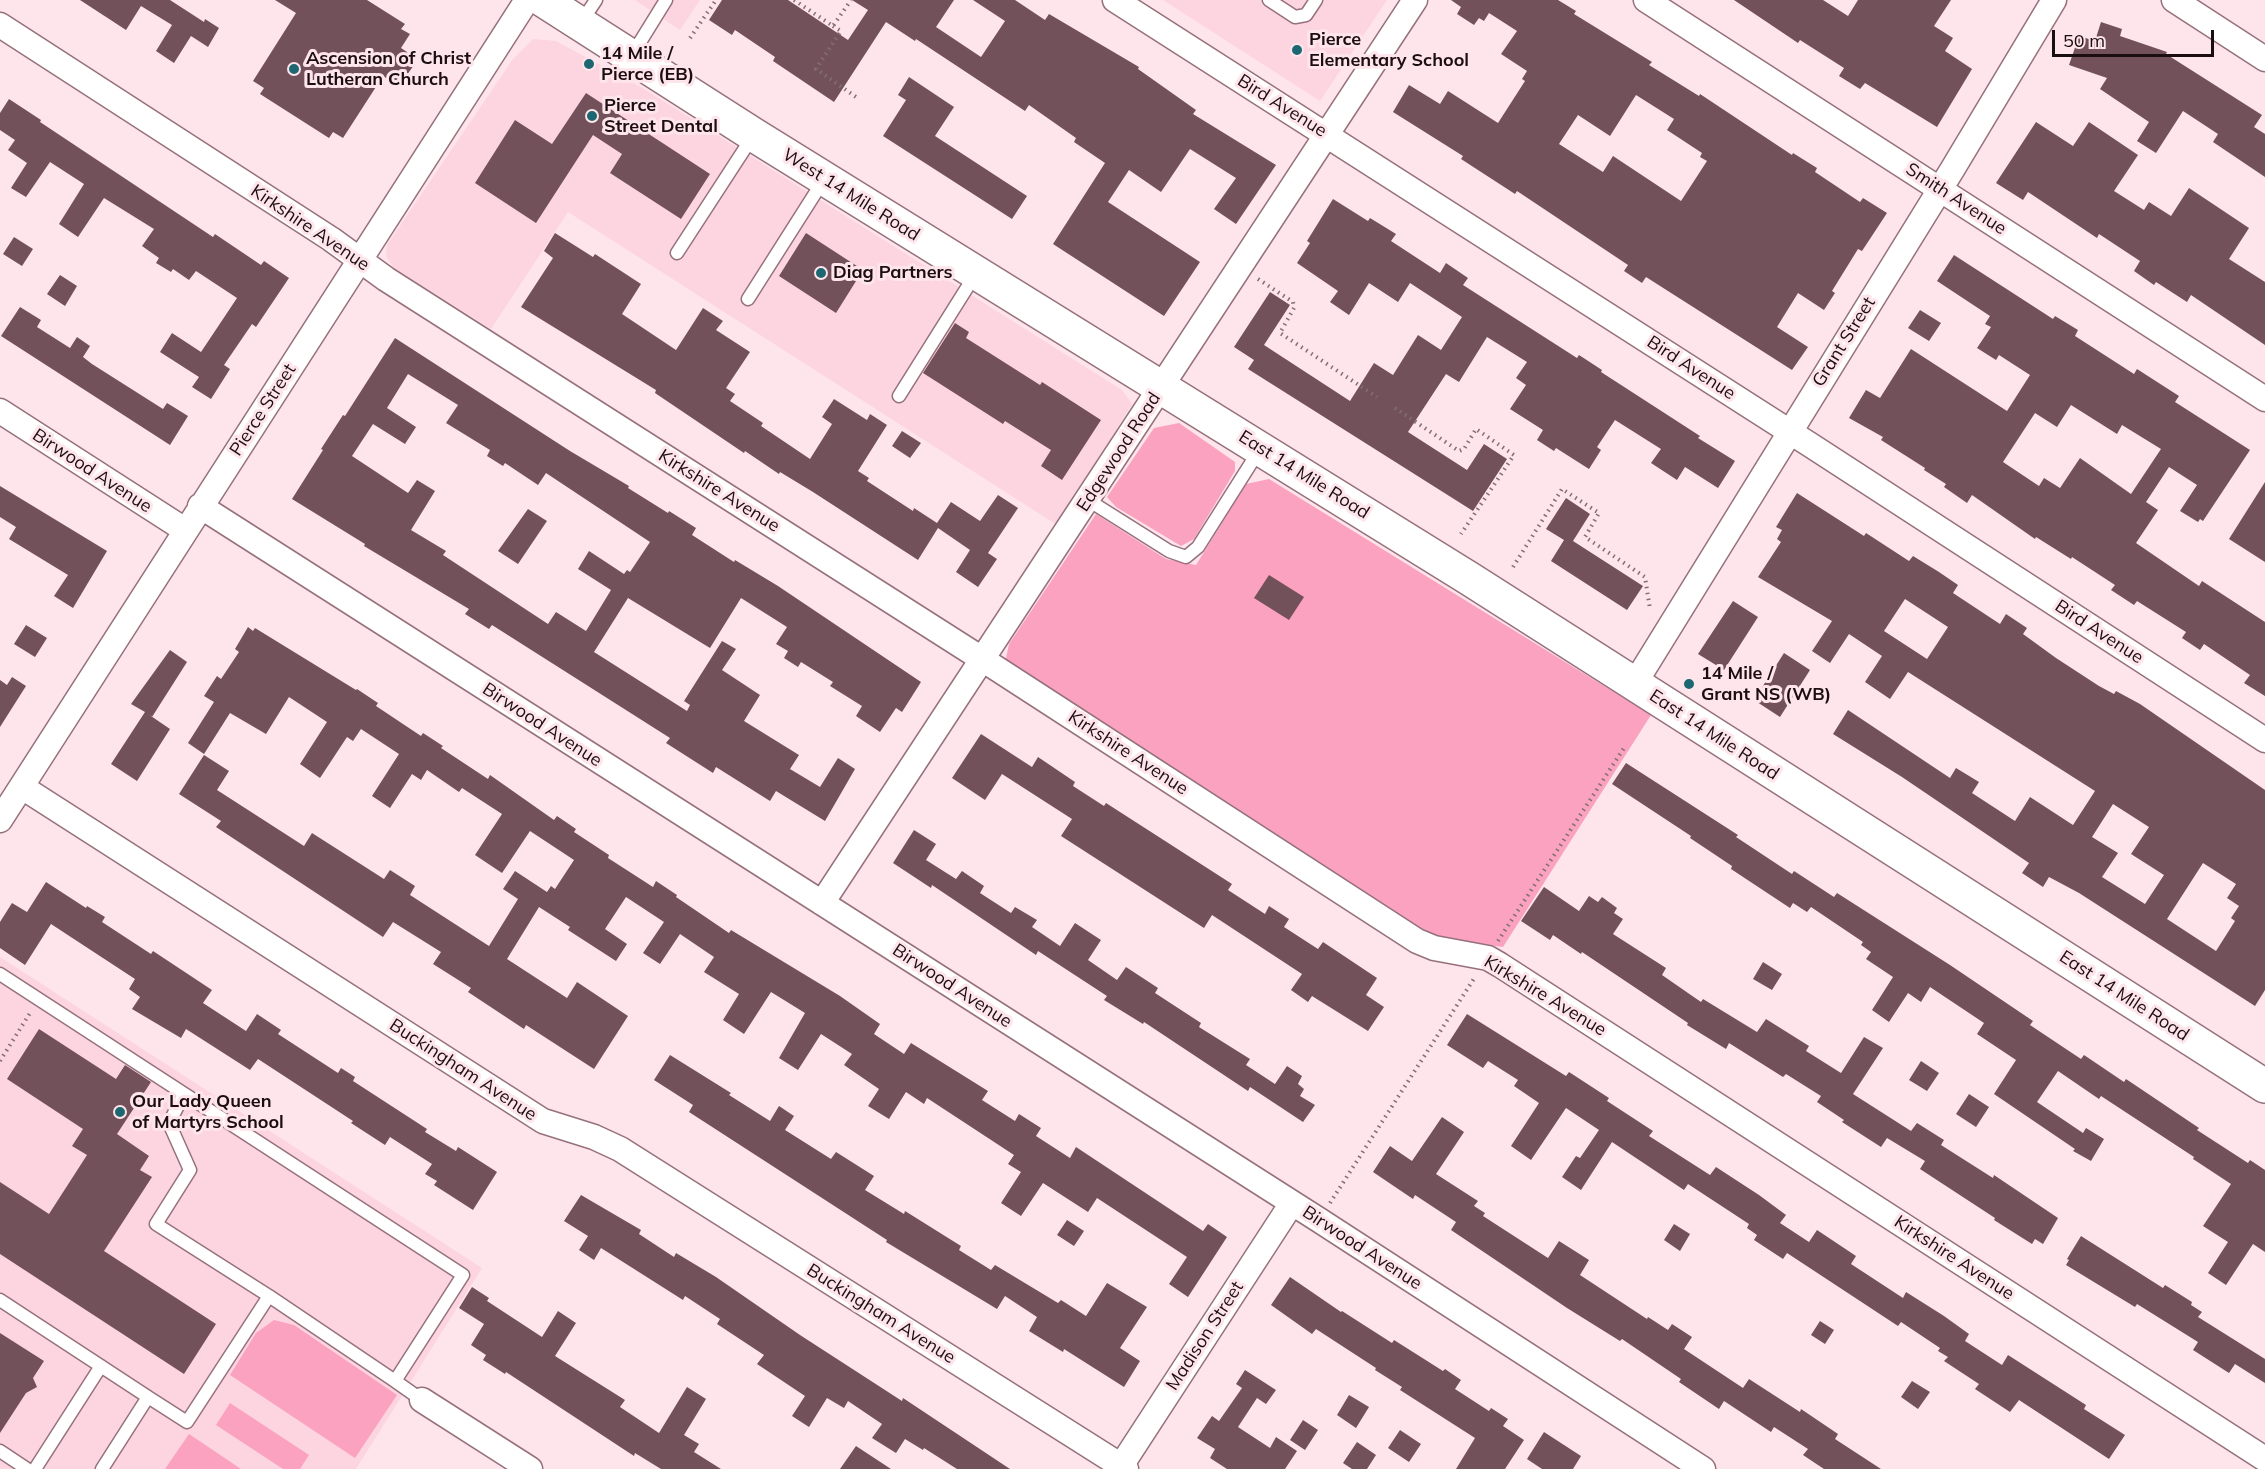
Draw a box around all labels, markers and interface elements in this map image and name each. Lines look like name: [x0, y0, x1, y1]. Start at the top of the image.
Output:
scale bar: [2055, 18, 2217, 56]
place label: Pierce Elementary School: [1309, 29, 1469, 72]
text: 50 m: [2063, 29, 2105, 52]
place label: 14 Mile / Pierce (EB): [601, 43, 694, 86]
marker: Pierce Elementary School: [1290, 43, 1304, 57]
place label: Ascension of Christ Lutheran Church: [306, 48, 471, 90]
marker: 14 Mile / Pierce (EB): [582, 57, 596, 71]
marker: Ascension of Christ Lutheran Church: [287, 62, 301, 76]
street label: Bird Avenue: [1233, 70, 1331, 142]
place label: Pierce Street Dental: [604, 95, 718, 138]
marker: Pierce Street Dental: [585, 109, 599, 123]
street label: West 14 Mile Road: [778, 144, 924, 246]
street label: Smith Avenue: [1902, 158, 2010, 240]
street label: Kirkshire Avenue: [246, 180, 374, 276]
place label: Diag Partners: [833, 262, 953, 284]
marker: Diag Partners: [814, 266, 828, 280]
street label: Grant Street: [1808, 293, 1880, 391]
street label: Bird Avenue: [1643, 331, 1739, 405]
street label: Pierce Street: [225, 360, 301, 460]
street label: Edgewood Road: [1072, 388, 1166, 516]
street label: Birwood Avenue: [28, 424, 156, 518]
street label: East 14 Mile Road: [1235, 426, 1373, 524]
street label: Kirkshire Avenue: [654, 445, 784, 537]
street label: Bird Avenue: [2051, 595, 2147, 669]
place label: 14 Mile / Grant NS (WB): [1701, 663, 1831, 706]
marker: 14 Mile / Grant NS (WB): [1682, 677, 1696, 691]
street label: Birwood Avenue: [478, 678, 606, 772]
street label: East 14 Mile Road: [1645, 685, 1783, 785]
street label: Kirkshire Avenue: [1064, 706, 1192, 800]
street label: Birwood Avenue: [888, 939, 1016, 1033]
street label: East 14 Mile Road: [2055, 946, 2193, 1046]
street label: Kirkshire Avenue: [1480, 951, 1610, 1041]
street label: Buckingham Avenue: [385, 1014, 541, 1126]
place label: Our Lady Queen of Martyrs School: [132, 1091, 284, 1134]
marker: Our Lady Queen of Martyrs School: [113, 1105, 127, 1119]
street label: Birwood Avenue: [1298, 1201, 1426, 1295]
street label: Kirkshire Avenue: [1890, 1211, 2018, 1305]
street label: Buckingham Avenue: [803, 1260, 959, 1368]
street label: Madison Street: [1162, 1277, 1248, 1395]

